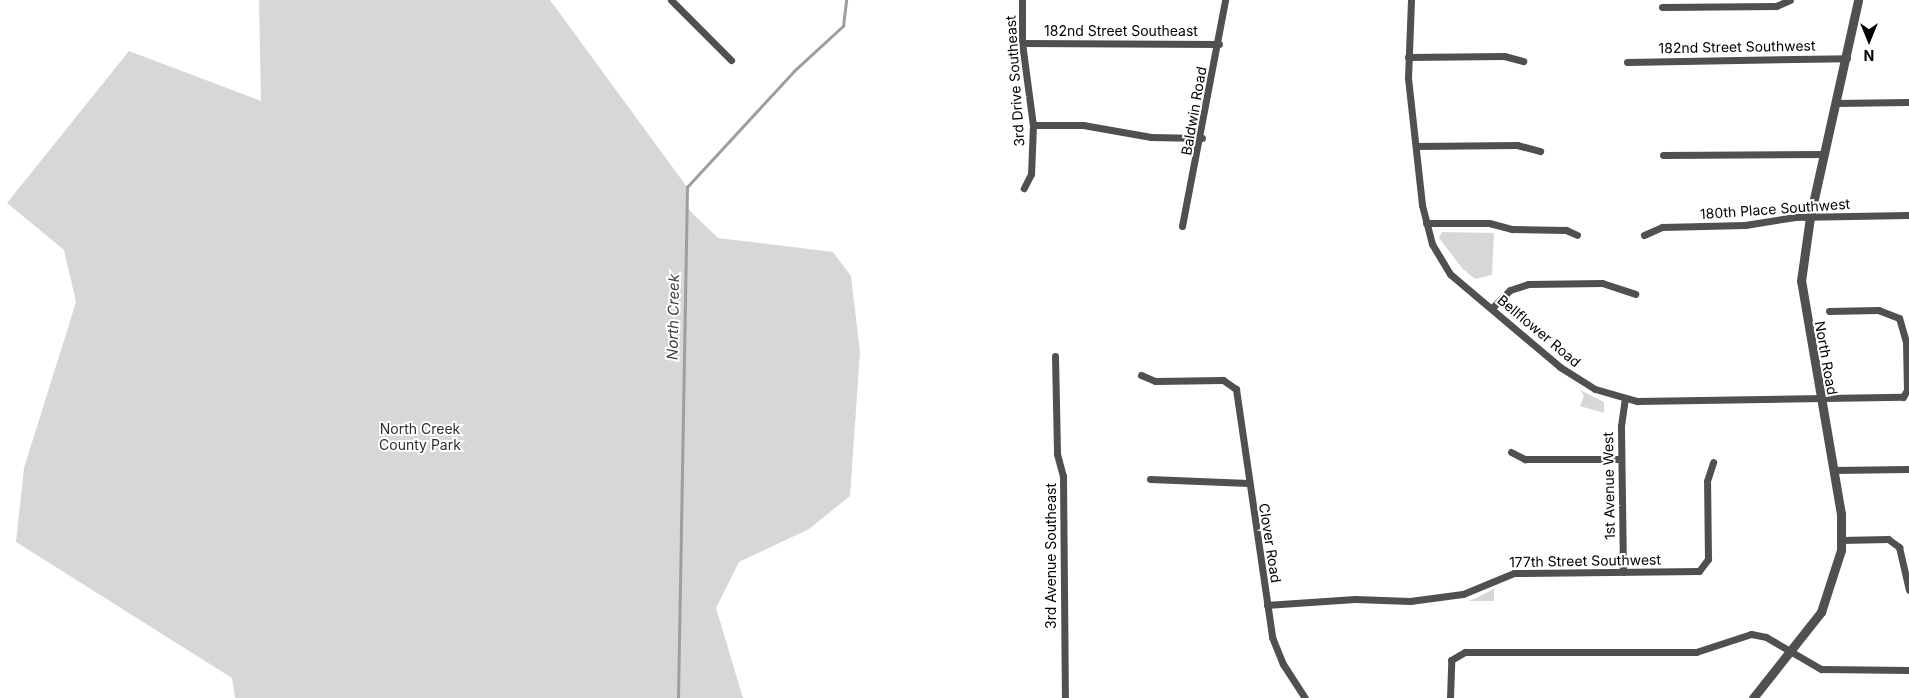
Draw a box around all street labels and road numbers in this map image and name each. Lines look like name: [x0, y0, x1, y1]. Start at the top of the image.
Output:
street label: 3rd Drive Southeast: [1002, 15, 1028, 147]
street label: 182nd Street Southeast: [1044, 23, 1198, 39]
street label: 182nd Street Southwest: [1658, 37, 1816, 57]
street label: Baldwin Road: [1178, 65, 1210, 157]
street label: 180th Place Southwest: [1699, 195, 1851, 223]
street label: Bellflower Road: [1494, 291, 1584, 371]
street label: North Road: [1811, 320, 1841, 396]
street label: 1st Avenue West: [1600, 432, 1618, 540]
street label: 3rd Avenue Southeast: [1043, 483, 1059, 629]
street label: Clover Road: [1255, 502, 1285, 584]
street label: 177th Street Southwest: [1509, 551, 1661, 571]

